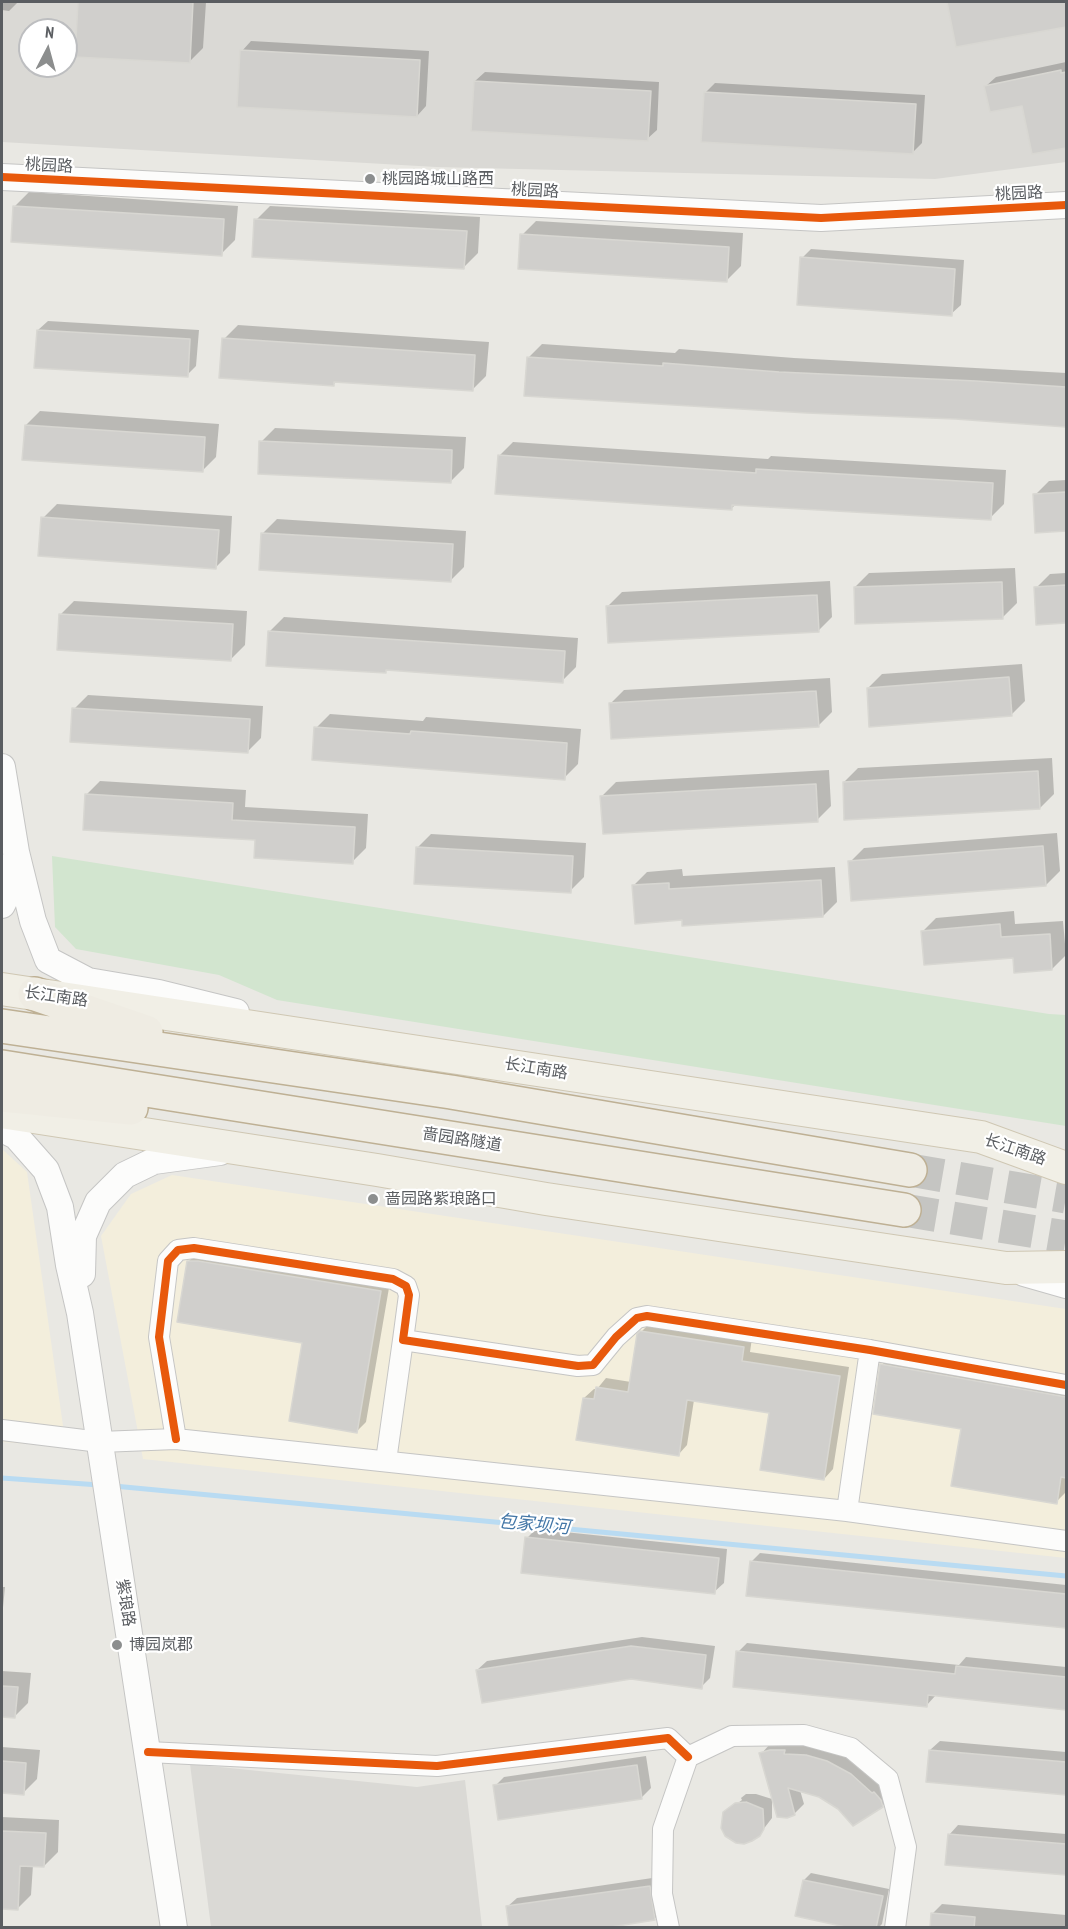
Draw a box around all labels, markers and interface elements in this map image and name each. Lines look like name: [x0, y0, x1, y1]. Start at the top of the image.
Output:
north arrow: [18, 18, 78, 78]
text: N: [44, 22, 55, 42]
street label: 桃园路: [25, 155, 73, 177]
place label: 桃园路城山路西: [382, 169, 494, 189]
marker: 桃园路城山路西: [363, 172, 377, 186]
street label: 桃园路: [511, 180, 559, 202]
street label: 桃园路: [995, 183, 1043, 205]
street label: 长江南路: [23, 983, 89, 1011]
street label: 长江南路: [503, 1055, 569, 1083]
street label: 啬园路隧道: [421, 1124, 503, 1156]
street label: 长江南路: [982, 1131, 1048, 1169]
place label: 啬园路紫琅路口: [385, 1189, 497, 1209]
marker: 啬园路紫琅路口: [366, 1192, 380, 1206]
water label: 包家坝河: [497, 1511, 571, 1539]
street label: 紫琅路: [112, 1578, 138, 1628]
place label: 博园岚郡: [129, 1635, 193, 1655]
marker: 博园岚郡: [110, 1638, 124, 1652]

